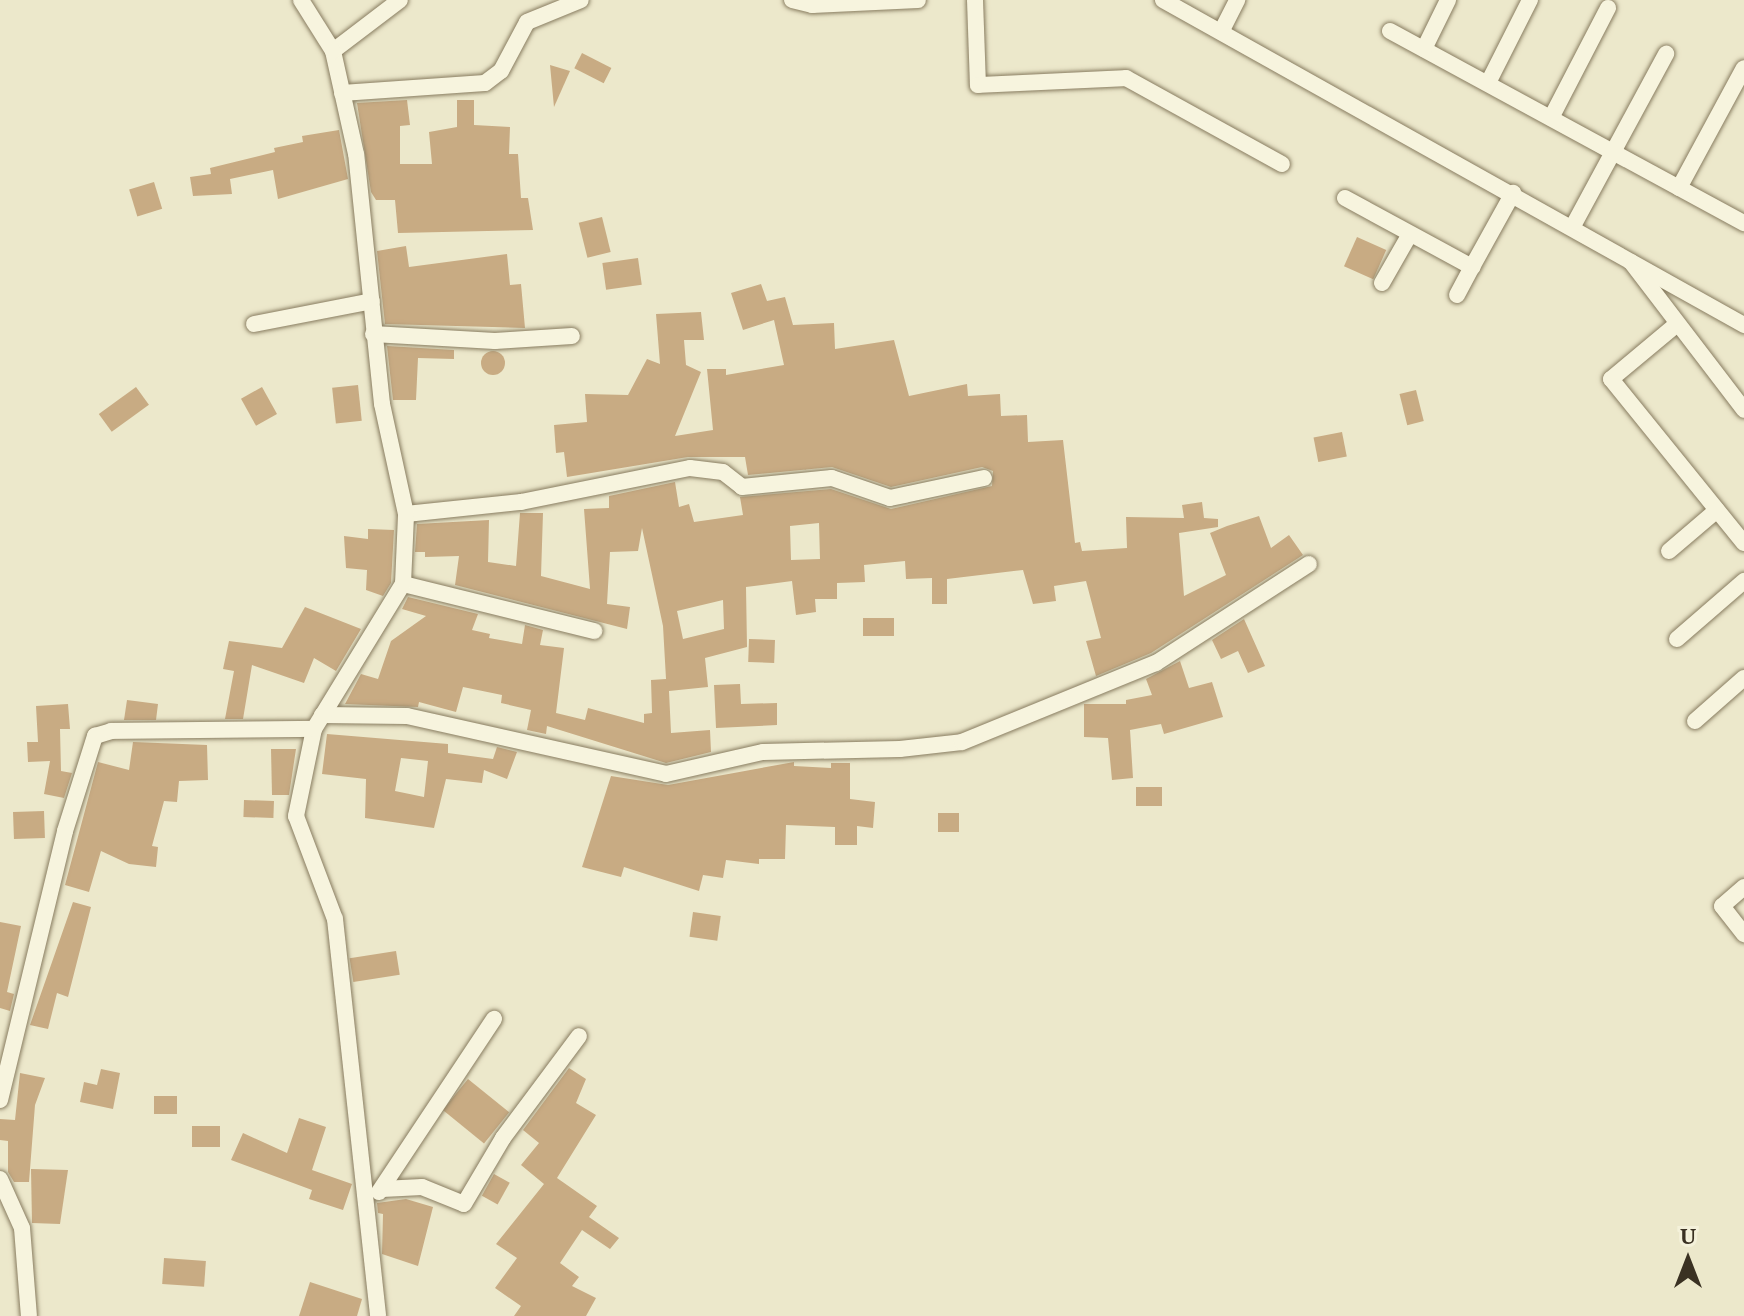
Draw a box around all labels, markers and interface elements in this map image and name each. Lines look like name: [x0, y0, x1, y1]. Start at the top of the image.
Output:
north arrow: [1648, 1220, 1728, 1300]
text: U: [1680, 1221, 1696, 1250]

